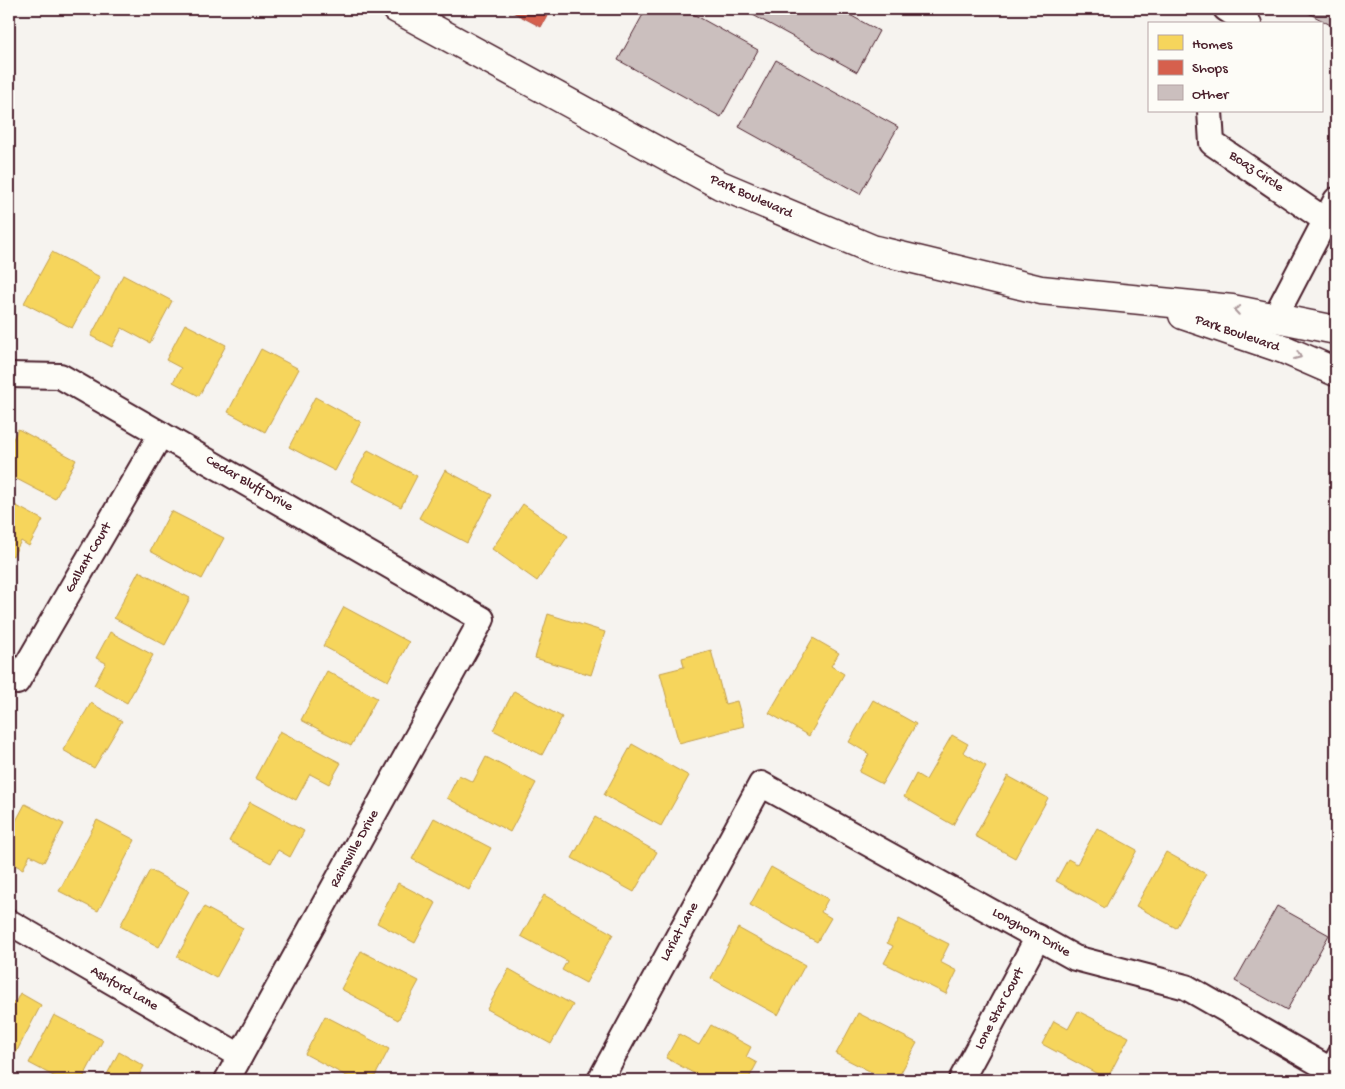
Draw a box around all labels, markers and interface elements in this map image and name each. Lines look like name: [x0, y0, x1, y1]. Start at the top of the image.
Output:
legend: [1148, 22, 1322, 112]
text: Homes: [1192, 36, 1233, 54]
text: Shops: [1192, 60, 1228, 78]
text: Other: [1192, 86, 1230, 104]
street label: Boaz Circle: [1225, 147, 1287, 197]
street label: Park Boulevard: [706, 171, 796, 223]
one-way arrow: [1233, 306, 1241, 316]
street label: Park Boulevard: [1191, 311, 1283, 357]
one-way arrow: [1293, 349, 1302, 360]
street label: Cedar Bluff Drive: [202, 452, 296, 516]
street label: Gallant Court: [62, 519, 117, 596]
street label: Rainsville Drive: [327, 806, 384, 891]
street label: Lariat Lane: [657, 899, 703, 964]
street label: Longhorn Drive: [989, 904, 1074, 962]
street label: Ashford Lane: [87, 963, 162, 1016]
street label: Lone Star Court: [971, 964, 1029, 1053]

